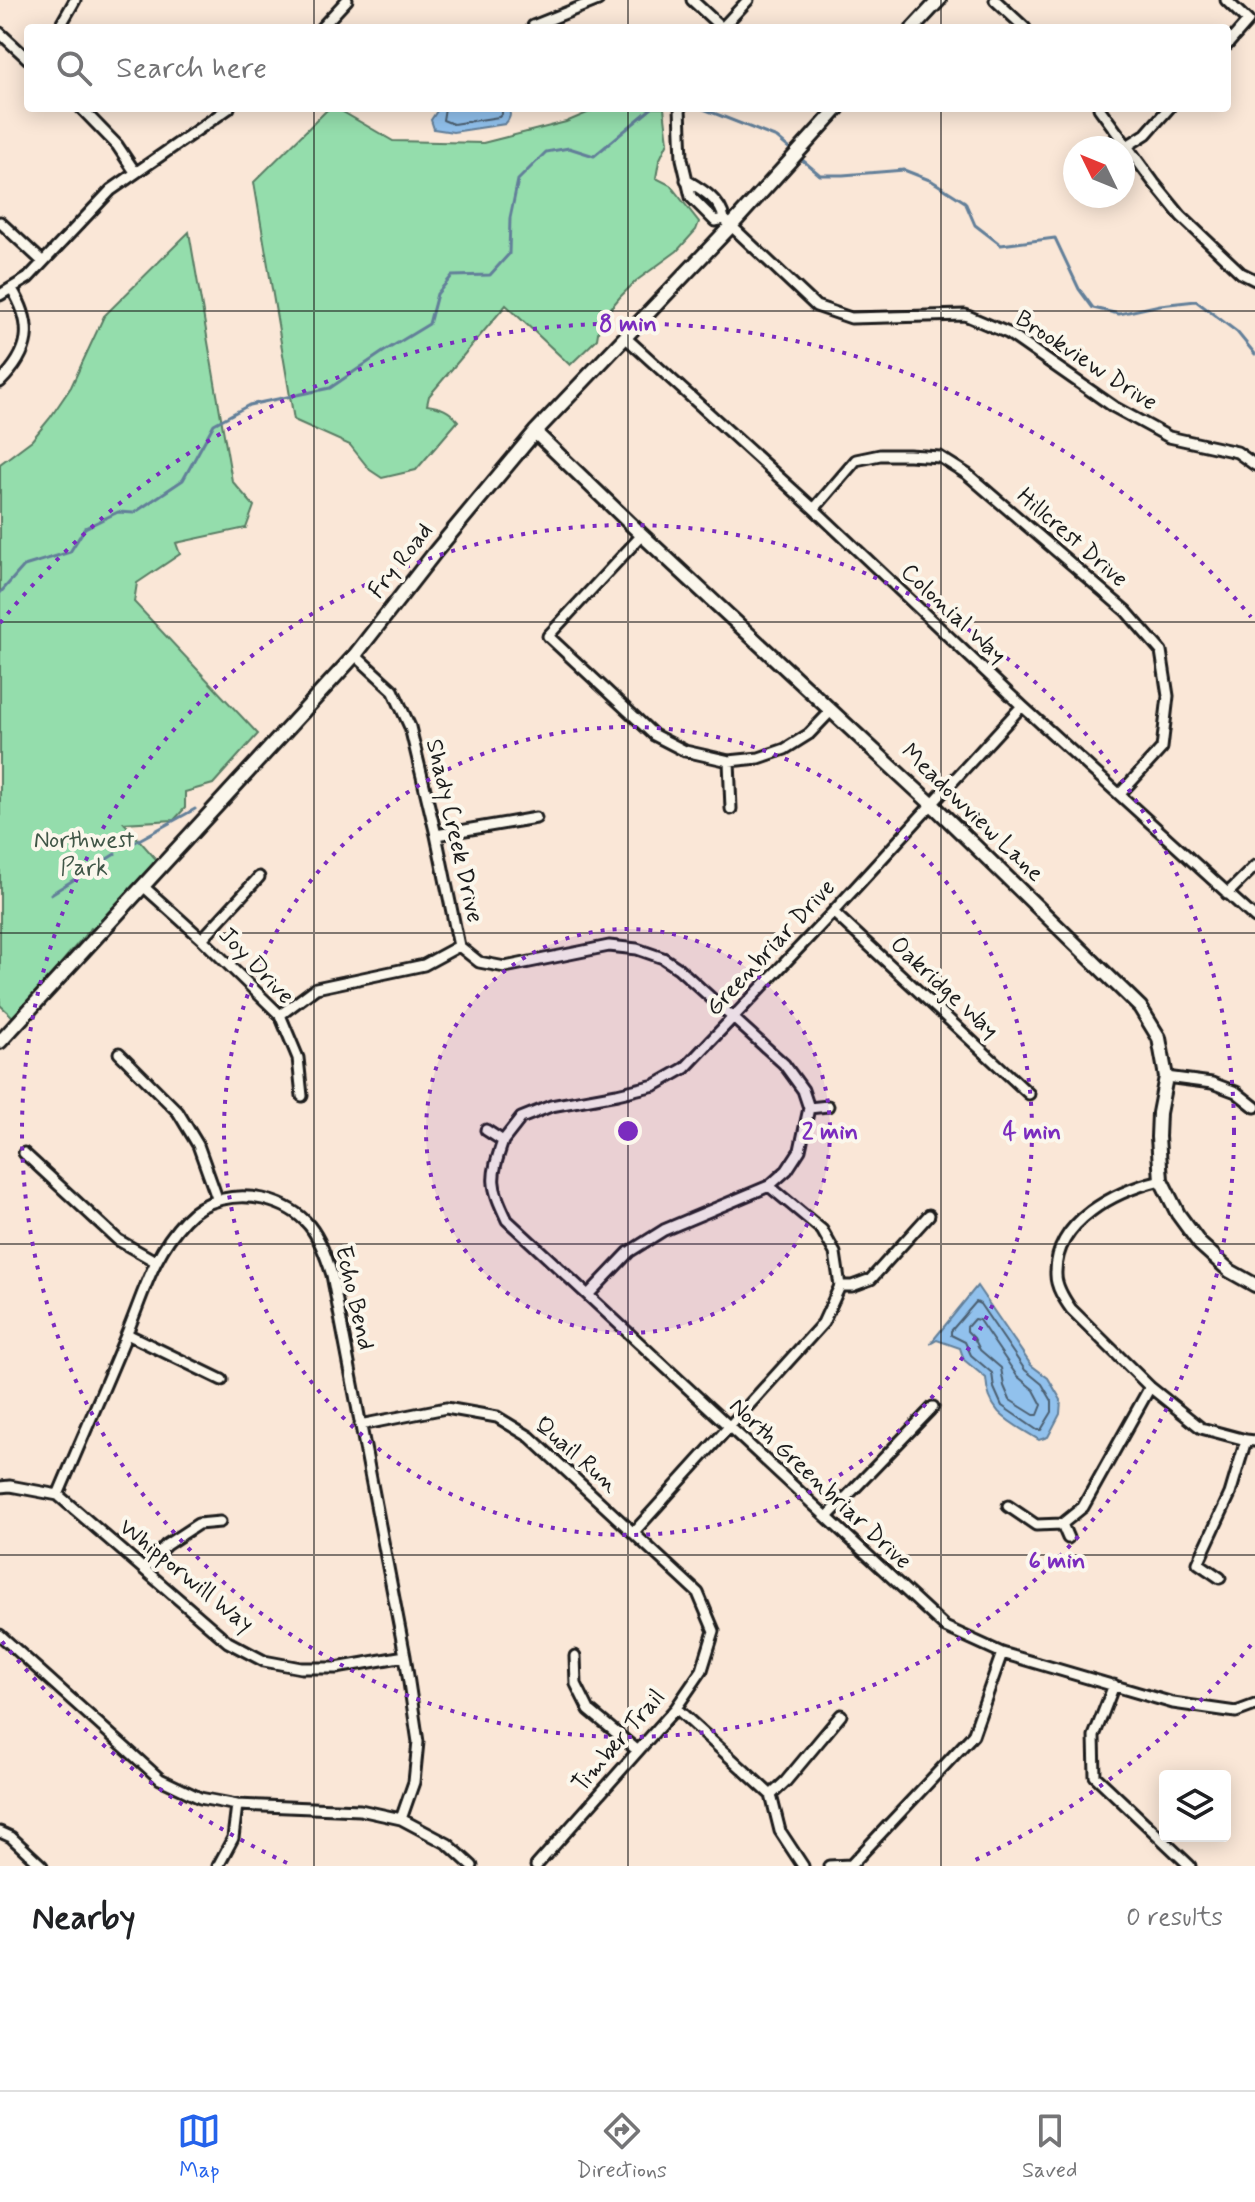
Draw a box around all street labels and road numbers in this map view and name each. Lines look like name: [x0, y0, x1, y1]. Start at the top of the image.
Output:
street label: Brookview Drive: [1009, 303, 1163, 419]
street label: Hillcrest Drive: [1010, 481, 1134, 595]
street label: Fry Road: [362, 517, 440, 605]
street label: Colonial Way: [893, 557, 1013, 671]
street label: Shady Creek Drive: [418, 736, 490, 926]
street label: Meadowview Lane: [894, 737, 1050, 889]
street label: Greenbriar Drive: [699, 873, 843, 1023]
street label: Joy Drive: [211, 921, 301, 1011]
street label: Oakridge Way: [883, 930, 1005, 1046]
street label: Echo Bend: [327, 1243, 381, 1353]
street label: North Greenbriar Drive: [722, 1391, 918, 1577]
street label: Quail Run: [527, 1410, 625, 1500]
street label: Whipporwill Way: [112, 1512, 260, 1640]
street label: Timber Trail: [565, 1683, 673, 1799]

